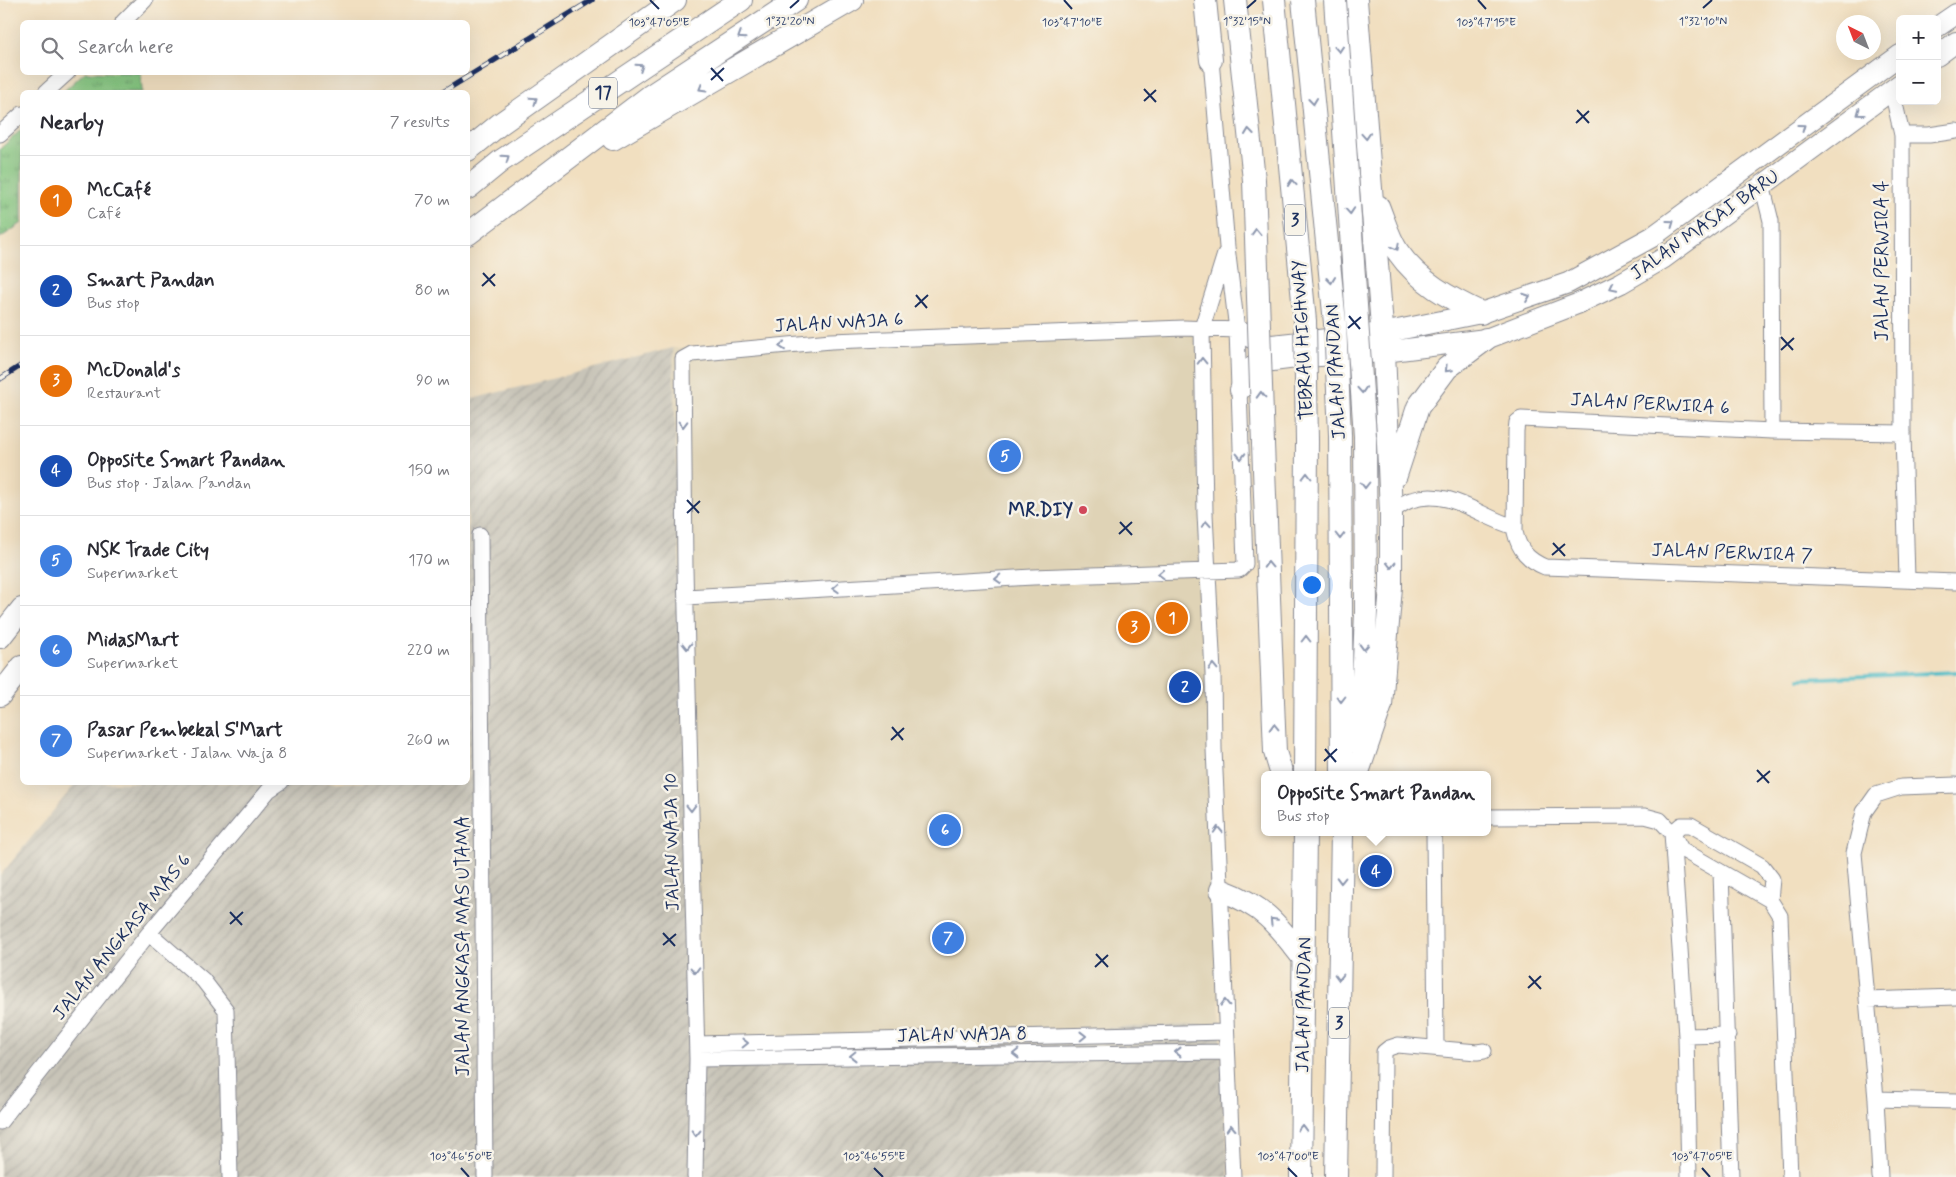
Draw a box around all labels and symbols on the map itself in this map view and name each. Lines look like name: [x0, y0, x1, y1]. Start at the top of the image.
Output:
text: 1°32'20"N: [766, 14, 814, 30]
text: 1°32'15"N: [1223, 14, 1271, 30]
text: 1°32'10"N: [1679, 14, 1727, 30]
text: 103°47'05"E: [628, 15, 690, 31]
text: 103°47'10"E: [1042, 15, 1102, 31]
text: 103°47'15"E: [1456, 15, 1516, 31]
north arrow: [1836, 15, 1881, 60]
one-way arrow: [737, 30, 746, 40]
one-way arrow: [1333, 45, 1344, 53]
one-way arrow: [635, 64, 644, 74]
road number: 17: [589, 78, 617, 109]
one-way arrow: [698, 81, 707, 91]
one-way arrow: [528, 97, 538, 106]
one-way arrow: [1307, 97, 1318, 105]
one-way arrow: [1857, 107, 1866, 116]
one-way arrow: [1796, 124, 1805, 132]
one-way arrow: [1244, 127, 1255, 135]
one-way arrow: [1360, 132, 1371, 140]
one-way arrow: [500, 155, 510, 164]
street label: JALAN MASAI BARU: [1625, 164, 1785, 286]
one-way arrow: [1287, 179, 1298, 187]
street label: JALAN PERWIRA 4: [1870, 181, 1895, 341]
road number: 3: [1285, 204, 1305, 236]
one-way arrow: [1345, 207, 1356, 215]
one-way arrow: [1665, 220, 1675, 229]
one-way arrow: [1250, 228, 1261, 236]
one-way arrow: [1390, 242, 1400, 251]
street label: TEBRAU HIGHWAY: [1286, 259, 1320, 421]
one-way arrow: [1325, 276, 1336, 284]
one-way arrow: [1610, 280, 1619, 290]
one-way arrow: [1522, 293, 1531, 303]
street label: JALAN PANDAN: [1320, 303, 1352, 441]
street label: JALAN WAJA 6: [774, 307, 904, 339]
one-way arrow: [778, 340, 786, 351]
one-way arrow: [1197, 357, 1208, 365]
one-way arrow: [1445, 363, 1454, 372]
one-way arrow: [1356, 387, 1367, 395]
street label: JALAN PERWIRA 6: [1570, 387, 1730, 421]
one-way arrow: [1256, 391, 1267, 399]
one-way arrow: [678, 421, 688, 429]
pin: 5: [989, 437, 1021, 475]
one-way arrow: [1236, 452, 1246, 460]
one-way arrow: [1302, 472, 1312, 480]
one-way arrow: [1360, 481, 1370, 489]
place label: MR.DIY: [1008, 498, 1074, 523]
marker: MR.DIY: [1077, 504, 1089, 516]
one-way arrow: [1201, 519, 1212, 527]
one-way arrow: [1335, 532, 1345, 540]
street label: JALAN PERWIRA 7: [1651, 538, 1813, 568]
one-way arrow: [1262, 560, 1273, 568]
one-way arrow: [1386, 562, 1396, 569]
one-way arrow: [1156, 569, 1164, 579]
your location: [1299, 572, 1325, 598]
one-way arrow: [994, 573, 1002, 584]
one-way arrow: [832, 583, 840, 594]
pin: 1: [1156, 599, 1188, 637]
pin: 3: [1118, 608, 1150, 646]
one-way arrow: [1301, 634, 1311, 642]
one-way arrow: [682, 642, 692, 650]
one-way arrow: [1359, 643, 1370, 651]
one-way arrow: [1207, 663, 1218, 671]
pin: 2: [1169, 668, 1201, 706]
one-way arrow: [1336, 695, 1346, 703]
one-way arrow: [1269, 723, 1280, 731]
street label: JALAN WAJA 10: [658, 772, 686, 912]
one-way arrow: [686, 804, 696, 812]
pin: 6: [929, 811, 961, 849]
street label: JALAN ANGKASA MAS UTAMA: [451, 816, 476, 1076]
one-way arrow: [1212, 826, 1223, 834]
street label: JALAN ANGKASA MAS 6: [47, 849, 197, 1025]
pin: 4: [1360, 852, 1392, 890]
one-way arrow: [1336, 876, 1346, 884]
one-way arrow: [1270, 918, 1279, 927]
pin: 7: [932, 919, 964, 957]
street label: JALAN PANDAN: [1290, 937, 1318, 1073]
one-way arrow: [690, 967, 700, 975]
one-way arrow: [1334, 973, 1345, 981]
one-way arrow: [1220, 999, 1230, 1006]
road number: 3: [1329, 1008, 1349, 1038]
street label: JALAN WAJA 8: [897, 1021, 1027, 1049]
one-way arrow: [1080, 1031, 1087, 1041]
one-way arrow: [742, 1038, 750, 1048]
one-way arrow: [1174, 1047, 1182, 1057]
one-way arrow: [1012, 1049, 1020, 1059]
one-way arrow: [849, 1051, 857, 1062]
one-way arrow: [1225, 1124, 1236, 1132]
one-way arrow: [1297, 1124, 1308, 1132]
one-way arrow: [691, 1130, 701, 1137]
text: 103°46'50"E: [430, 1149, 492, 1165]
text: 103°46'55"E: [843, 1149, 905, 1165]
text: 103°47'00"E: [1257, 1149, 1319, 1165]
text: 103°47'05"E: [1671, 1149, 1733, 1165]

